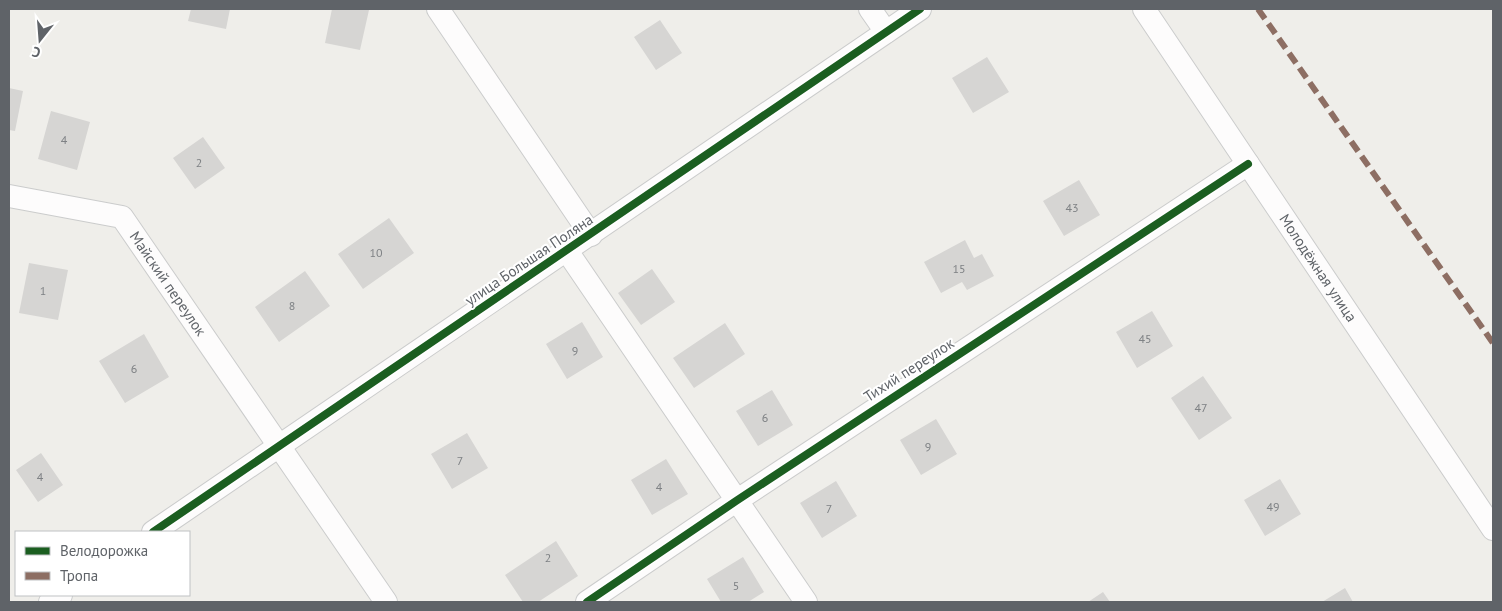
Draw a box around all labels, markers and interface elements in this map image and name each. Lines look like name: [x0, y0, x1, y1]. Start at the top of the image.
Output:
north arrow: [15, 15, 65, 65]
text: С: [30, 43, 43, 62]
house number: 4: [61, 132, 68, 147]
house number: 2: [196, 155, 202, 170]
house number: 43: [1065, 200, 1079, 215]
street label: улица Большая Поляна: [461, 210, 596, 310]
street label: Молодёжная улица: [1275, 210, 1361, 325]
street label: Майский переулок: [126, 228, 211, 340]
house number: 10: [369, 245, 383, 260]
house number: 15: [952, 261, 966, 276]
house number: 1: [40, 283, 46, 298]
house number: 8: [289, 298, 295, 313]
house number: 45: [1138, 331, 1152, 346]
street label: Тихий переулок: [860, 333, 958, 406]
house number: 9: [572, 343, 578, 358]
house number: 6: [131, 361, 137, 376]
house number: 47: [1194, 400, 1208, 415]
house number: 6: [762, 410, 768, 425]
house number: 9: [925, 439, 931, 454]
house number: 7: [457, 453, 463, 468]
house number: 4: [37, 469, 44, 484]
house number: 4: [656, 479, 663, 494]
house number: 49: [1266, 499, 1280, 514]
house number: 7: [826, 501, 832, 516]
legend: [15, 531, 190, 596]
text: Велодорожка: [60, 541, 148, 560]
house number: 2: [545, 550, 551, 565]
text: Тропа: [60, 566, 98, 585]
house number: 5: [733, 578, 739, 593]

